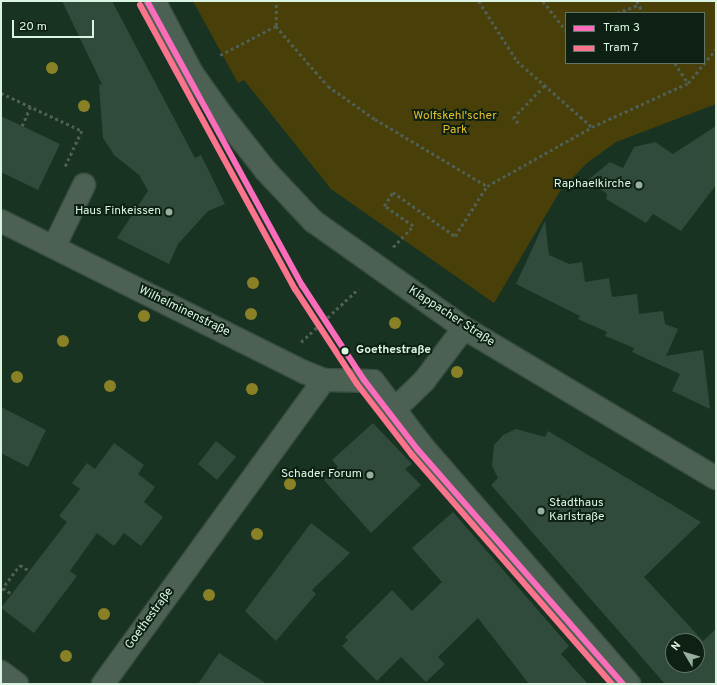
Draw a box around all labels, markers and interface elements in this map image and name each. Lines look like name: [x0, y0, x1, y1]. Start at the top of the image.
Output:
scale bar: [14, 12, 96, 38]
legend: [565, 12, 705, 64]
text: 20 m: [19, 19, 47, 35]
text: Tram 3: [603, 20, 640, 36]
text: Tram 7: [603, 40, 639, 56]
park label: Wolfskehl'scher Park: [413, 110, 497, 138]
place label: Raphaelkirche: [554, 178, 631, 192]
marker: Raphaelkirche: [634, 180, 644, 190]
place label: Haus Finkeissen: [75, 205, 161, 219]
marker: Haus Finkeissen: [164, 207, 174, 217]
street label: Wilhelminenstraße: [136, 284, 232, 340]
street label: Klappacher Straße: [405, 284, 497, 350]
marker: Goethestraße: [338, 344, 352, 358]
place label: Goethestraße: [356, 344, 431, 358]
place label: Schader Forum: [281, 468, 362, 482]
marker: Schader Forum: [365, 470, 375, 480]
place label: Stadthaus Karlstraße: [549, 497, 604, 525]
marker: Stadthaus Karlstraße: [536, 506, 546, 516]
street label: Goethestraße: [123, 585, 177, 653]
north arrow: [665, 633, 705, 673]
text: N: [668, 639, 684, 654]

